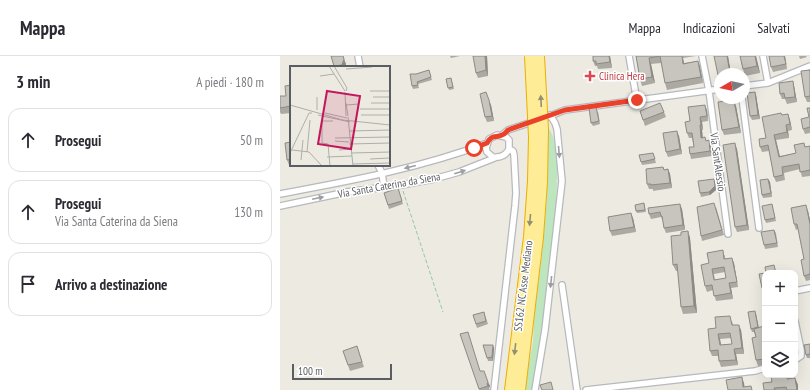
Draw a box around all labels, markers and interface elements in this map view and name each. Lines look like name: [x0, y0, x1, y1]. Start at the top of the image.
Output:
text: Mappa: [20, 16, 65, 40]
text: Mappa: [629, 19, 661, 37]
text: Indicazioni: [683, 19, 735, 37]
text: Salvati: [757, 19, 790, 37]
inset map: [290, 66, 390, 166]
north arrow: [714, 68, 750, 104]
place label: Clinica Hera: [599, 69, 645, 83]
marker: Clinica Hera: [584, 70, 596, 82]
text: 3 min: [16, 71, 50, 93]
text: A piedi · 180 m: [196, 74, 264, 91]
route end: [628, 91, 646, 109]
one-way arrow: [538, 95, 545, 107]
icon: ahead: [17, 129, 39, 151]
text: Prosegui: [55, 131, 101, 150]
street label: Via Sant'Alessio: [707, 131, 729, 192]
text: 50 m: [240, 132, 263, 149]
route start: [465, 139, 483, 157]
one-way arrow: [556, 146, 563, 158]
one-way arrow: [403, 164, 416, 170]
street label: Via Santa Caterina da Siena: [336, 169, 441, 201]
one-way arrow: [454, 169, 466, 175]
text: Prosegui: [55, 194, 101, 213]
one-way arrow: [312, 194, 324, 200]
icon: ahead: [17, 201, 39, 223]
text: 130 m: [234, 204, 263, 221]
text: Via Santa Caterina da Siena: [55, 213, 178, 230]
one-way arrow: [527, 214, 534, 226]
street label: SS162 NC Asse Mediano: [510, 240, 536, 332]
map controls: [762, 270, 798, 378]
button: +: [762, 270, 798, 306]
icon: arrive: [17, 273, 39, 295]
text: Arrivo a destinazione: [55, 275, 168, 294]
one-way arrow: [548, 276, 554, 288]
button: −: [762, 306, 798, 342]
button: layers: [762, 342, 798, 378]
one-way arrow: [512, 343, 518, 355]
scale bar: [292, 362, 392, 381]
text: 100 m: [298, 364, 322, 378]

